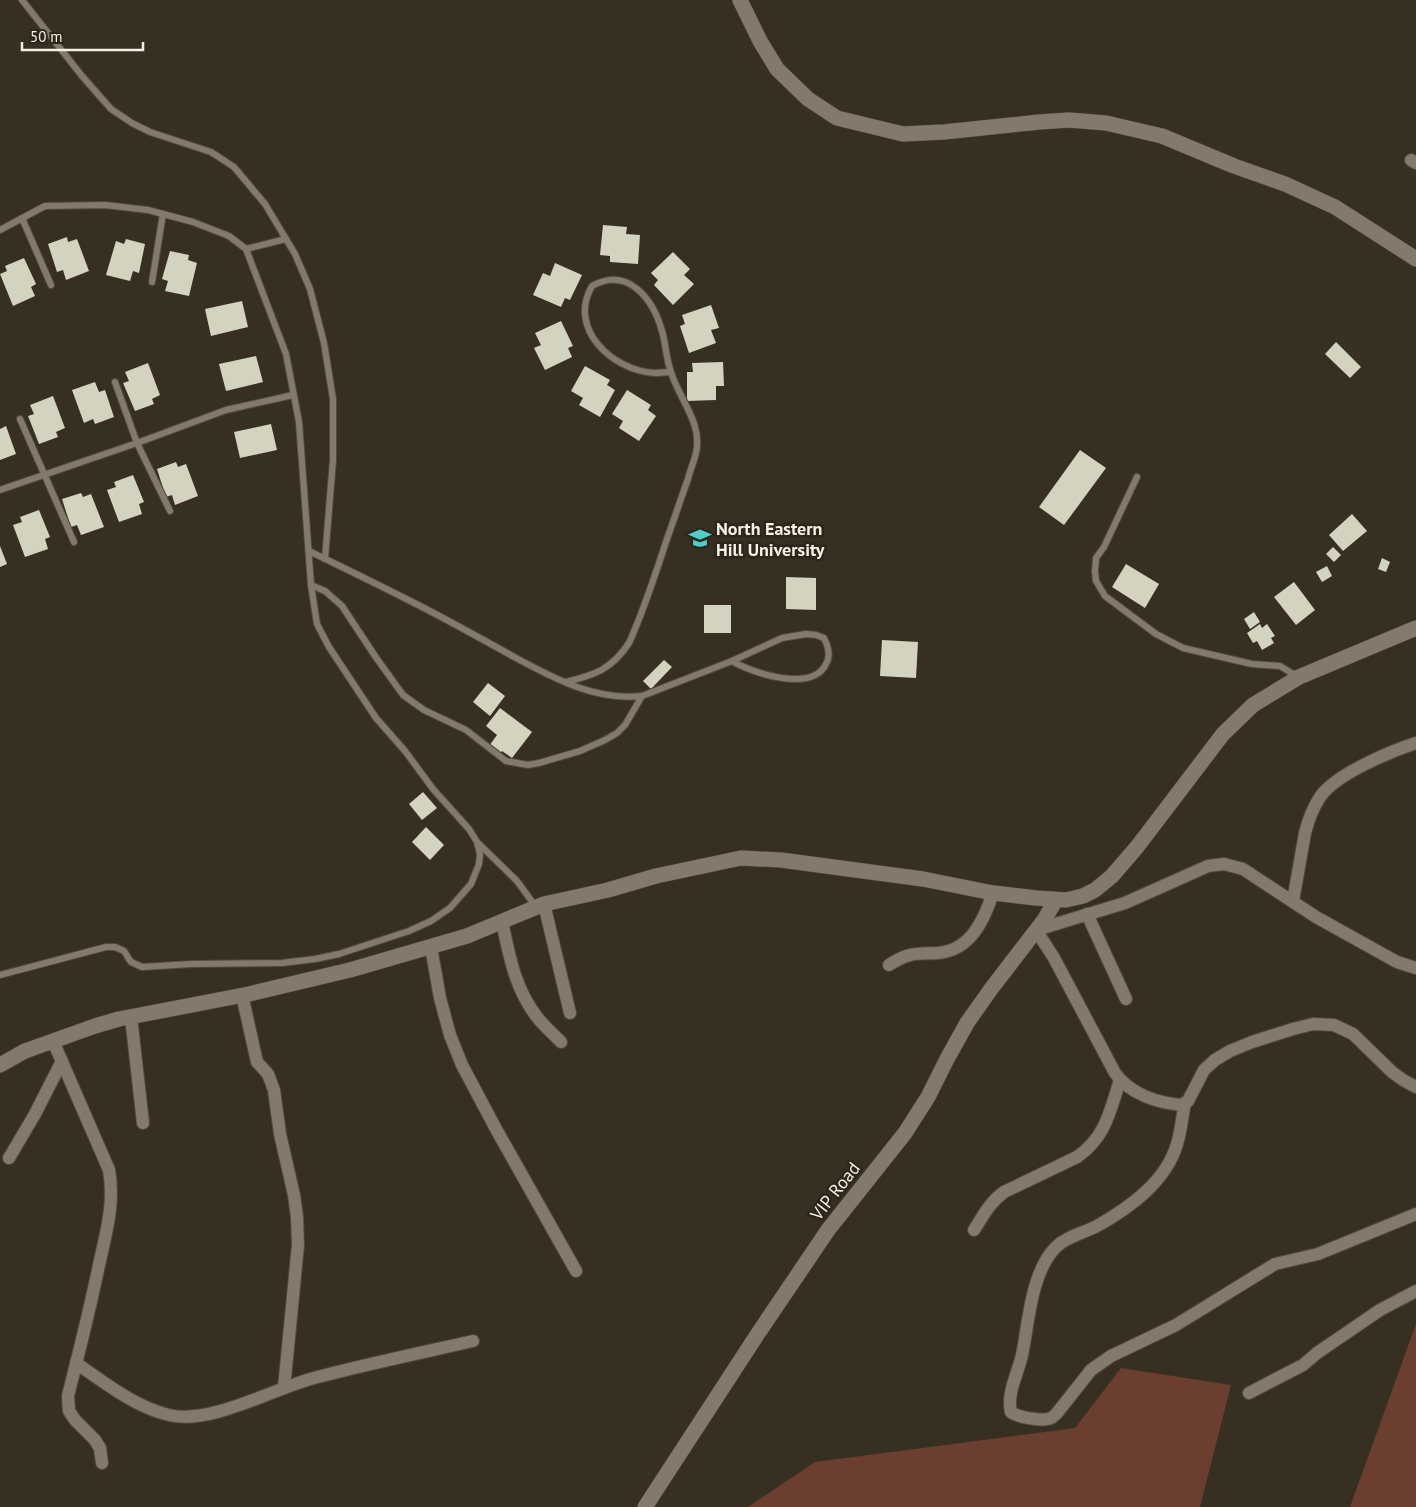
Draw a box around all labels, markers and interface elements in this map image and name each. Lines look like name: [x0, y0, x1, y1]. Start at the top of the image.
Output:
scale bar: [22, 20, 144, 52]
text: 50 m: [30, 27, 63, 46]
place label: North Eastern Hill University: [716, 517, 825, 561]
school or university icon: North Eastern Hill University: [687, 525, 713, 551]
street label: VIP Road: [804, 1157, 865, 1226]

